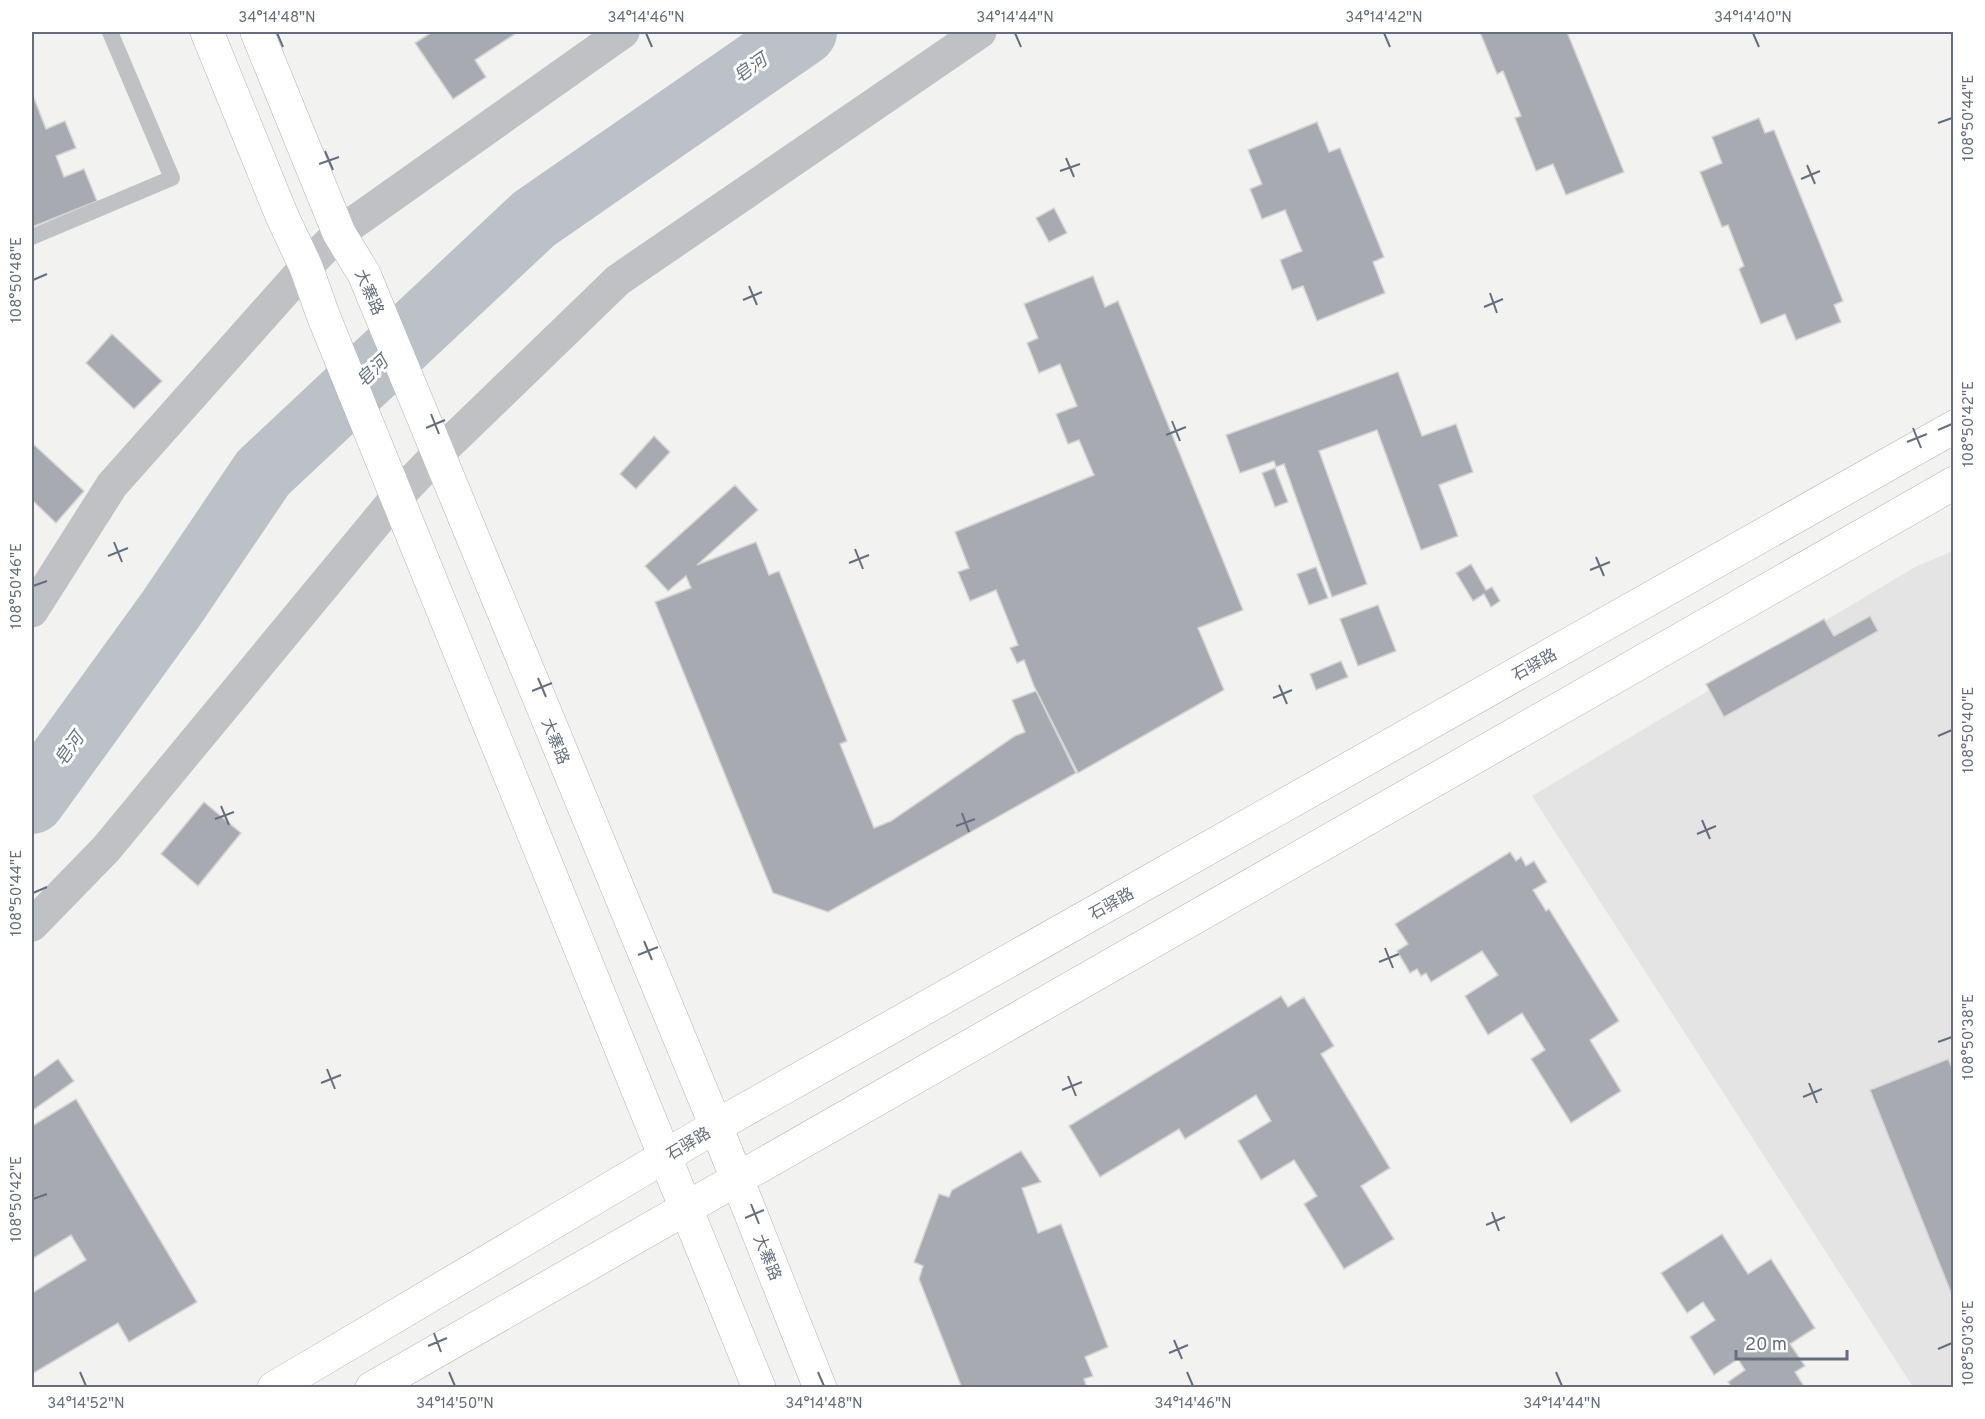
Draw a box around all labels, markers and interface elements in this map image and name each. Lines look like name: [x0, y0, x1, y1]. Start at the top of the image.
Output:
text: 34°14'48"N: [238, 9, 316, 28]
text: 34°14'46"N: [607, 9, 685, 28]
text: 34°14'44"N: [976, 9, 1054, 28]
text: 34°14'42"N: [1345, 9, 1423, 28]
text: 34°14'40"N: [1714, 9, 1792, 28]
water label: 皂河: [730, 48, 775, 89]
text: 108°50'44"E: [1960, 75, 1979, 161]
text: 108°50'48"E: [8, 237, 27, 323]
street label: 大寨路: [349, 267, 387, 319]
water label: 皂河: [352, 349, 396, 393]
text: 108°50'42"E: [1960, 381, 1979, 467]
text: 108°50'46"E: [8, 543, 27, 629]
street label: 石驿路: [1509, 645, 1561, 686]
text: 108°50'40"E: [1960, 687, 1979, 773]
street label: 大寨路: [536, 716, 572, 768]
water label: 皂河: [50, 726, 92, 771]
text: 108°50'44"E: [8, 850, 27, 936]
street label: 石驿路: [1086, 884, 1138, 925]
text: 108°50'38"E: [1960, 994, 1979, 1080]
street label: 石驿路: [663, 1124, 715, 1166]
text: 108°50'42"E: [8, 1156, 27, 1242]
street label: 大寨路: [748, 1232, 784, 1284]
text: 108°50'36"E: [1960, 1300, 1979, 1386]
scale bar: [1736, 1323, 1847, 1361]
text: 20 m: [1745, 1334, 1787, 1357]
text: 34°14'52"N: [47, 1395, 125, 1414]
text: 34°14'50"N: [416, 1395, 494, 1414]
text: 34°14'48"N: [785, 1395, 863, 1414]
text: 34°14'46"N: [1154, 1395, 1232, 1414]
text: 34°14'44"N: [1523, 1395, 1601, 1414]

